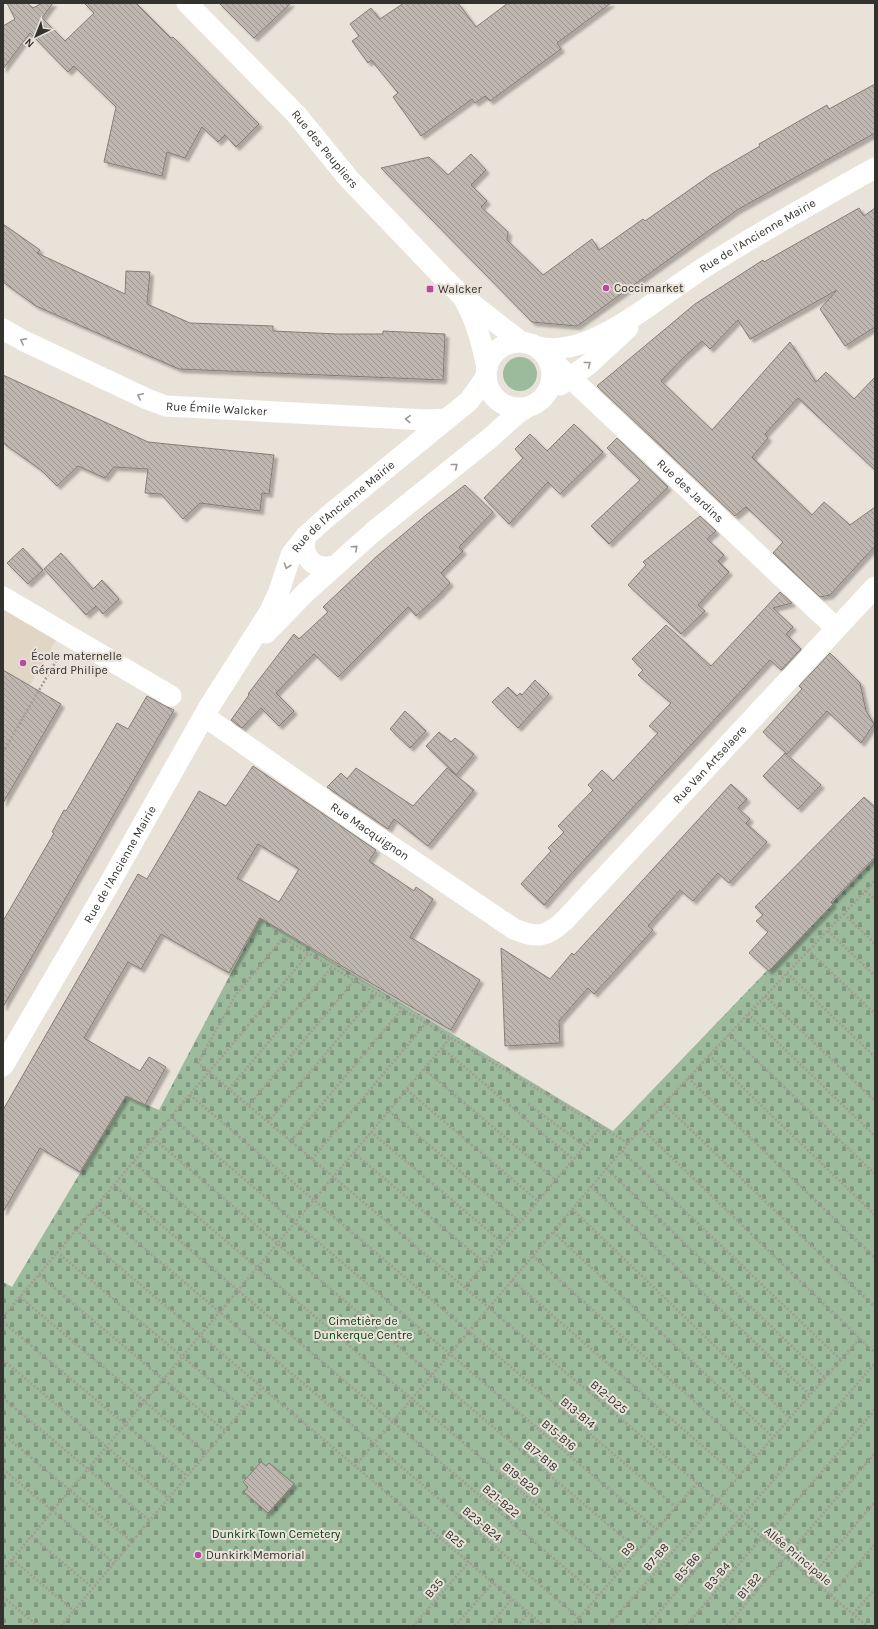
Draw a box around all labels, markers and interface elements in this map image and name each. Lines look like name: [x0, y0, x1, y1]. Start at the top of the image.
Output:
north arrow: [16, 16, 56, 56]
text: N: [22, 36, 37, 50]
street label: Rue des Peupliers: [289, 107, 361, 191]
street label: Rue de l'Ancienne Mairie: [697, 196, 818, 276]
place label: Coccimarket: [614, 281, 684, 295]
place label: Walcker: [438, 282, 482, 296]
marker: Coccimarket: [601, 283, 611, 293]
marker: Walcker: [425, 284, 435, 294]
one-way arrow: [20, 338, 27, 346]
one-way arrow: [583, 362, 590, 369]
one-way arrow: [137, 393, 145, 401]
street label: Rue Émile Walcker: [165, 399, 268, 418]
one-way arrow: [405, 415, 411, 424]
street label: Rue des Jardins: [654, 456, 727, 525]
street label: Rue de l'Ancienne Mairie: [289, 458, 398, 555]
one-way arrow: [451, 464, 458, 471]
one-way arrow: [350, 546, 357, 553]
one-way arrow: [283, 563, 292, 570]
place label: École maternelle Gérard Philipe: [31, 648, 122, 677]
marker: École maternelle Gérard Philipe: [18, 658, 28, 668]
street label: Rue Van Artselaere: [670, 723, 749, 807]
street label: Rue Macquignon: [328, 799, 412, 863]
street label: Rue de l'Ancienne Mairie: [81, 803, 159, 926]
park label: Cimetière de Dunkerque Centre: [314, 1314, 412, 1342]
street label: B12-D25: [588, 1377, 631, 1417]
street label: B13-B14: [558, 1395, 598, 1432]
street label: B15-B16: [539, 1417, 579, 1454]
street label: B17-B18: [521, 1438, 561, 1474]
street label: B19-B20: [500, 1459, 542, 1499]
street label: B21-B22: [480, 1482, 522, 1521]
street label: B23-B24: [460, 1504, 505, 1545]
street label: Allée Principale: [762, 1524, 834, 1588]
park label: Dunkirk Town Cemetery: [212, 1527, 341, 1541]
street label: B25: [442, 1527, 468, 1551]
street label: B9: [618, 1539, 638, 1559]
street label: B7-B8: [640, 1540, 672, 1574]
place label: Dunkirk Memorial: [206, 1548, 305, 1562]
marker: Dunkirk Memorial: [193, 1550, 203, 1560]
street label: B5-B6: [671, 1550, 703, 1584]
street label: B3-B4: [701, 1559, 733, 1593]
street label: B1-B2: [734, 1570, 764, 1602]
street label: B35: [422, 1575, 446, 1601]

